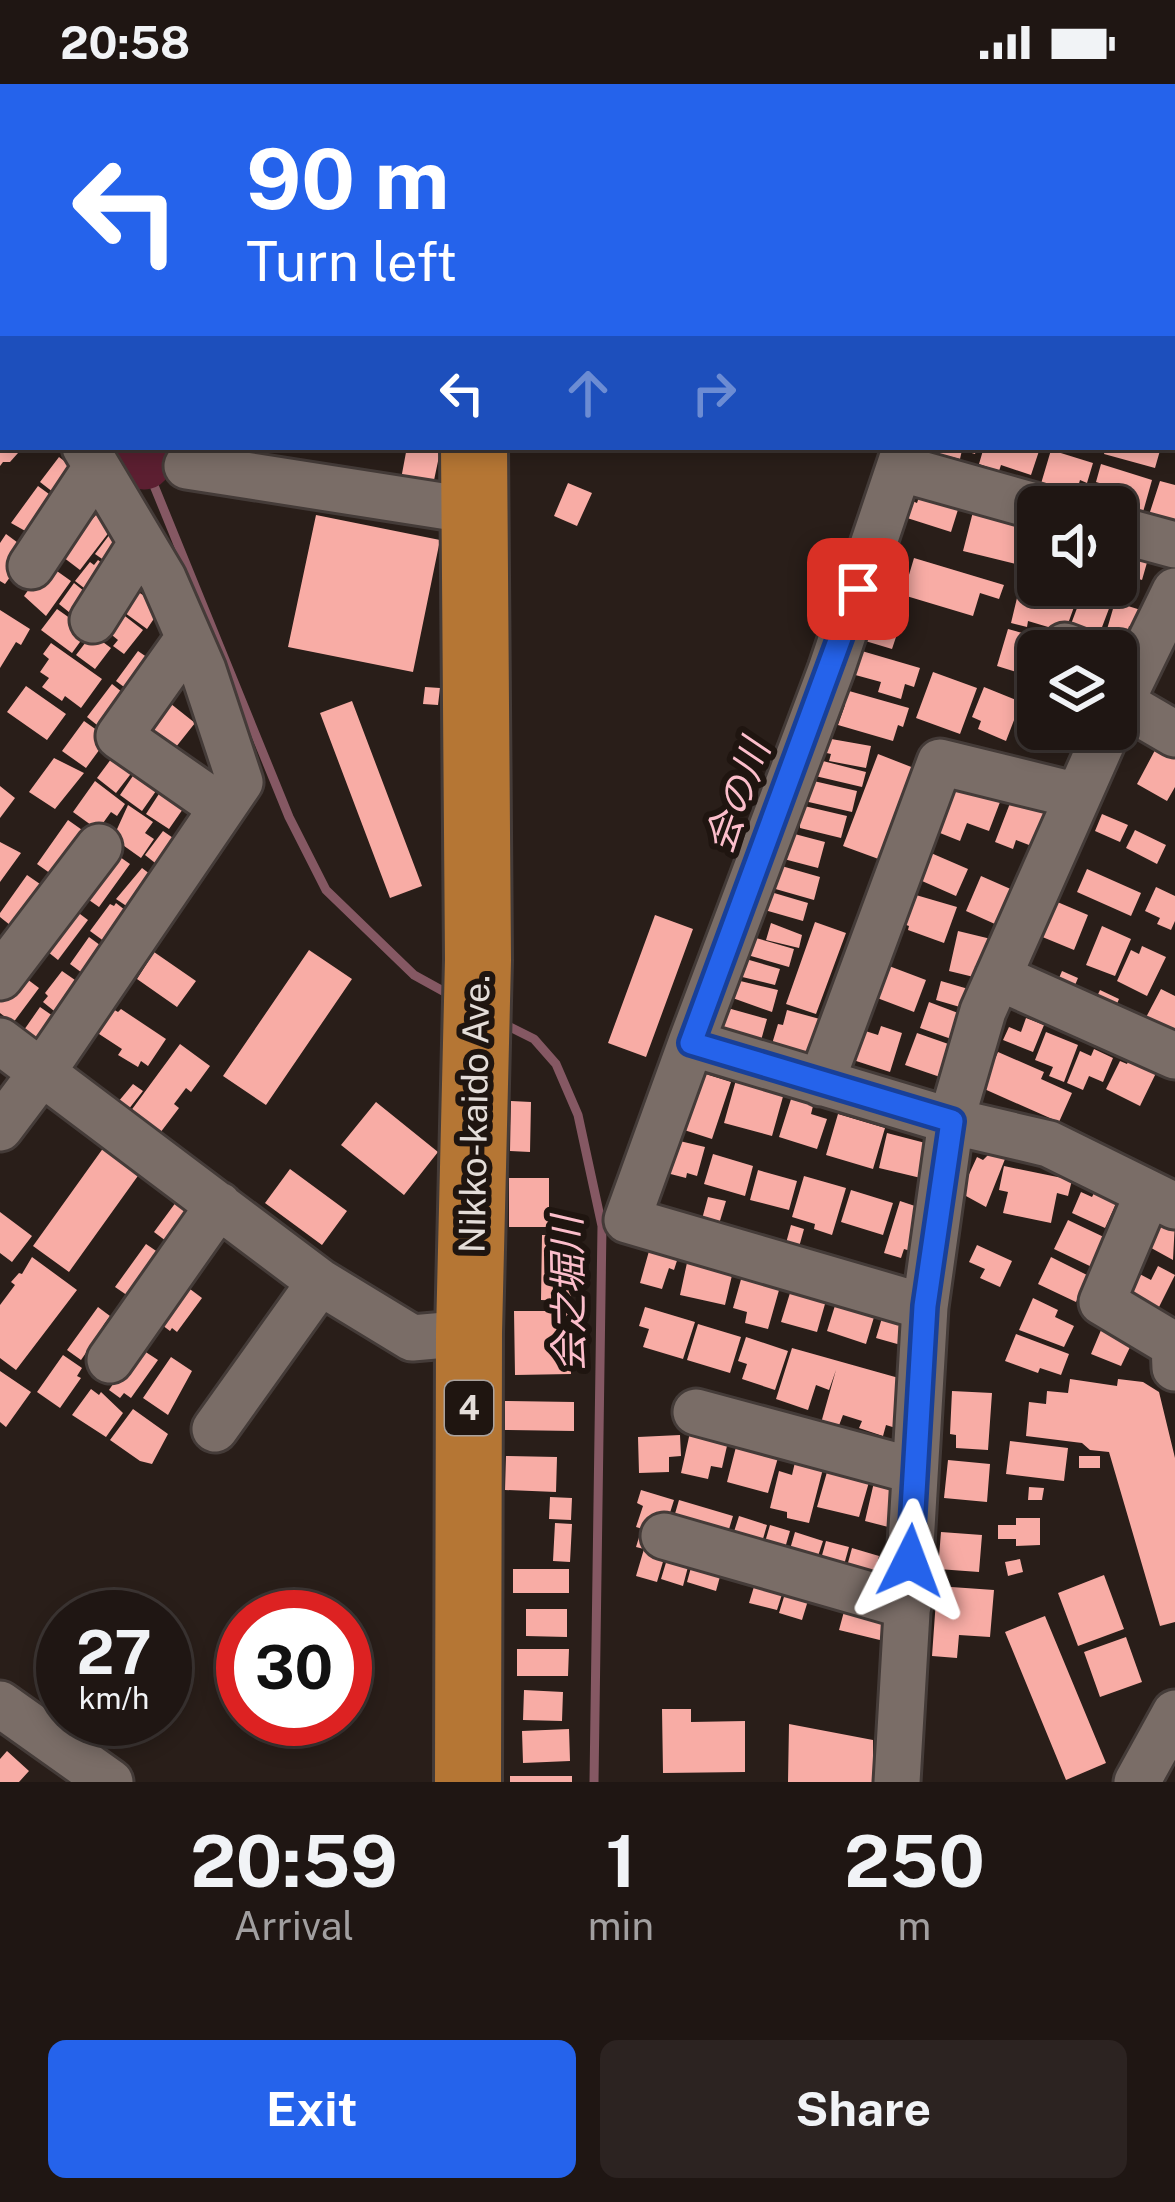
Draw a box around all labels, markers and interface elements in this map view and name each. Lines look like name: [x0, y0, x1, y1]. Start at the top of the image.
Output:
text: 20:58: [60, 16, 190, 69]
text: 90 m: [246, 129, 449, 228]
icon: left: [48, 132, 204, 288]
text: Turn left: [246, 230, 457, 293]
icon: left: [429, 360, 495, 426]
icon: ahead: [555, 360, 621, 426]
icon: right: [681, 360, 747, 426]
map controls: [1017, 486, 1137, 750]
button: sound: [1017, 486, 1137, 606]
pin: [807, 538, 909, 640]
icon: arrive: [825, 556, 891, 622]
button: layers: [1017, 630, 1137, 750]
water label: 会の川: [695, 729, 780, 859]
street label: Nikko-kaido Ave.: [451, 974, 497, 1254]
water label: 会之堀川: [544, 1212, 592, 1372]
road number: 4: [445, 1381, 493, 1435]
position arrow: [847, 1498, 973, 1624]
speed limit sign: 30: [216, 1590, 372, 1746]
text: 27: [76, 1617, 152, 1688]
text: km/h: [79, 1680, 149, 1716]
text: 20:59: [190, 1819, 398, 1903]
text: 1: [605, 1819, 636, 1903]
text: 250: [844, 1819, 985, 1903]
text: Arrival: [234, 1903, 354, 1949]
text: min: [588, 1903, 654, 1949]
text: m: [898, 1903, 931, 1949]
button: Exit: [48, 2040, 576, 2178]
button: Share: [600, 2040, 1127, 2178]

